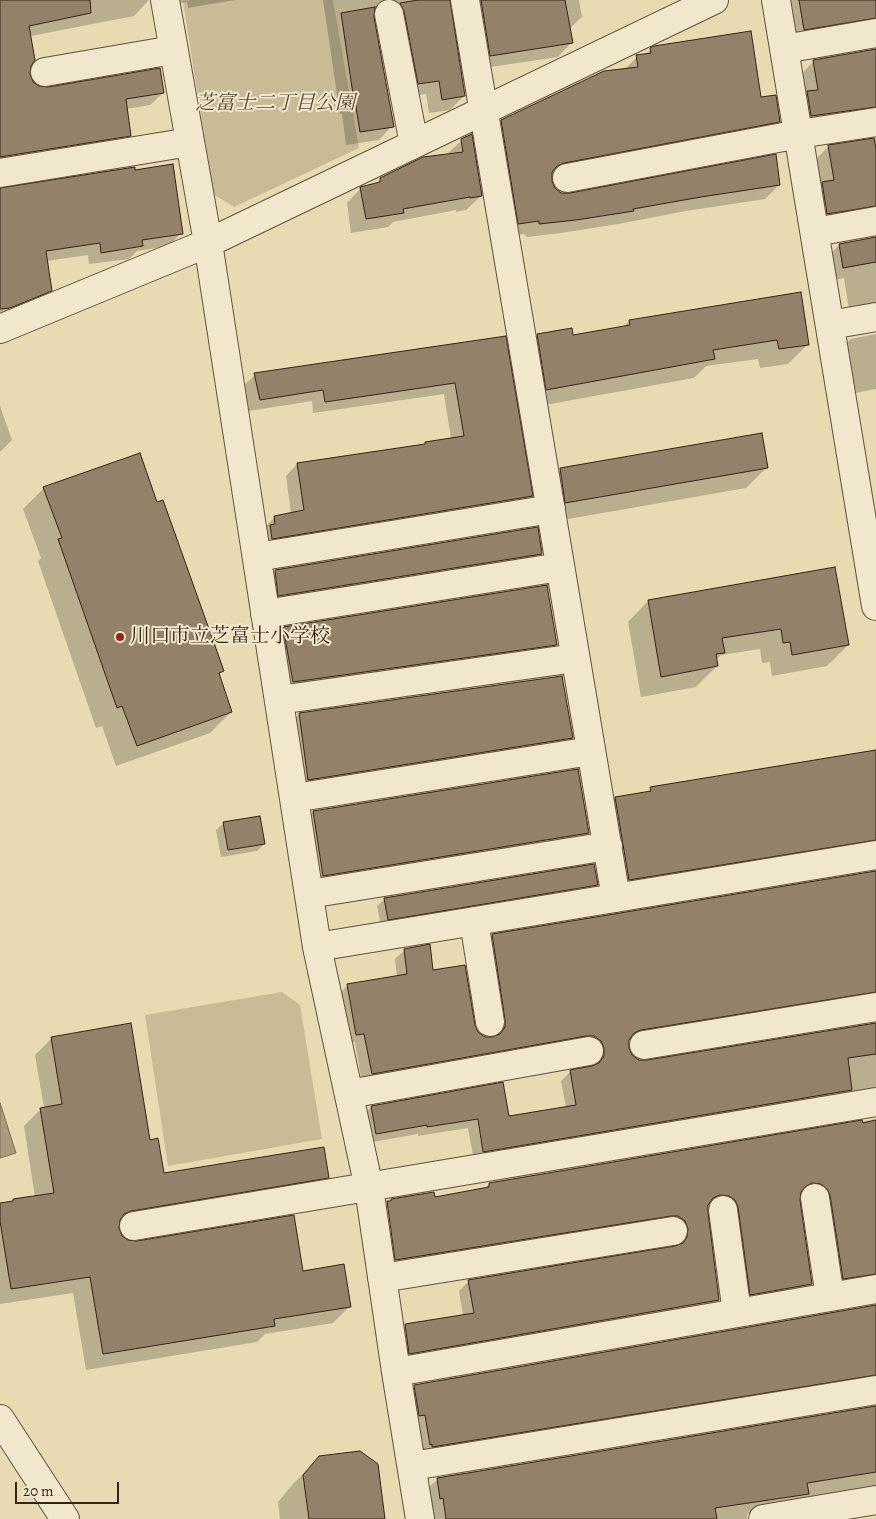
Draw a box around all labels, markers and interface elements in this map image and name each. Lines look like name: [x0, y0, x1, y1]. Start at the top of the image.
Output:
park label: 芝富士二丁目公園: [195, 92, 355, 116]
place label: 川口市立芝富士小学校: [130, 625, 330, 649]
marker: 川口市立芝富士小学校: [114, 631, 126, 643]
scale bar: [18, 1472, 121, 1504]
text: 20 m: [23, 1481, 54, 1501]

